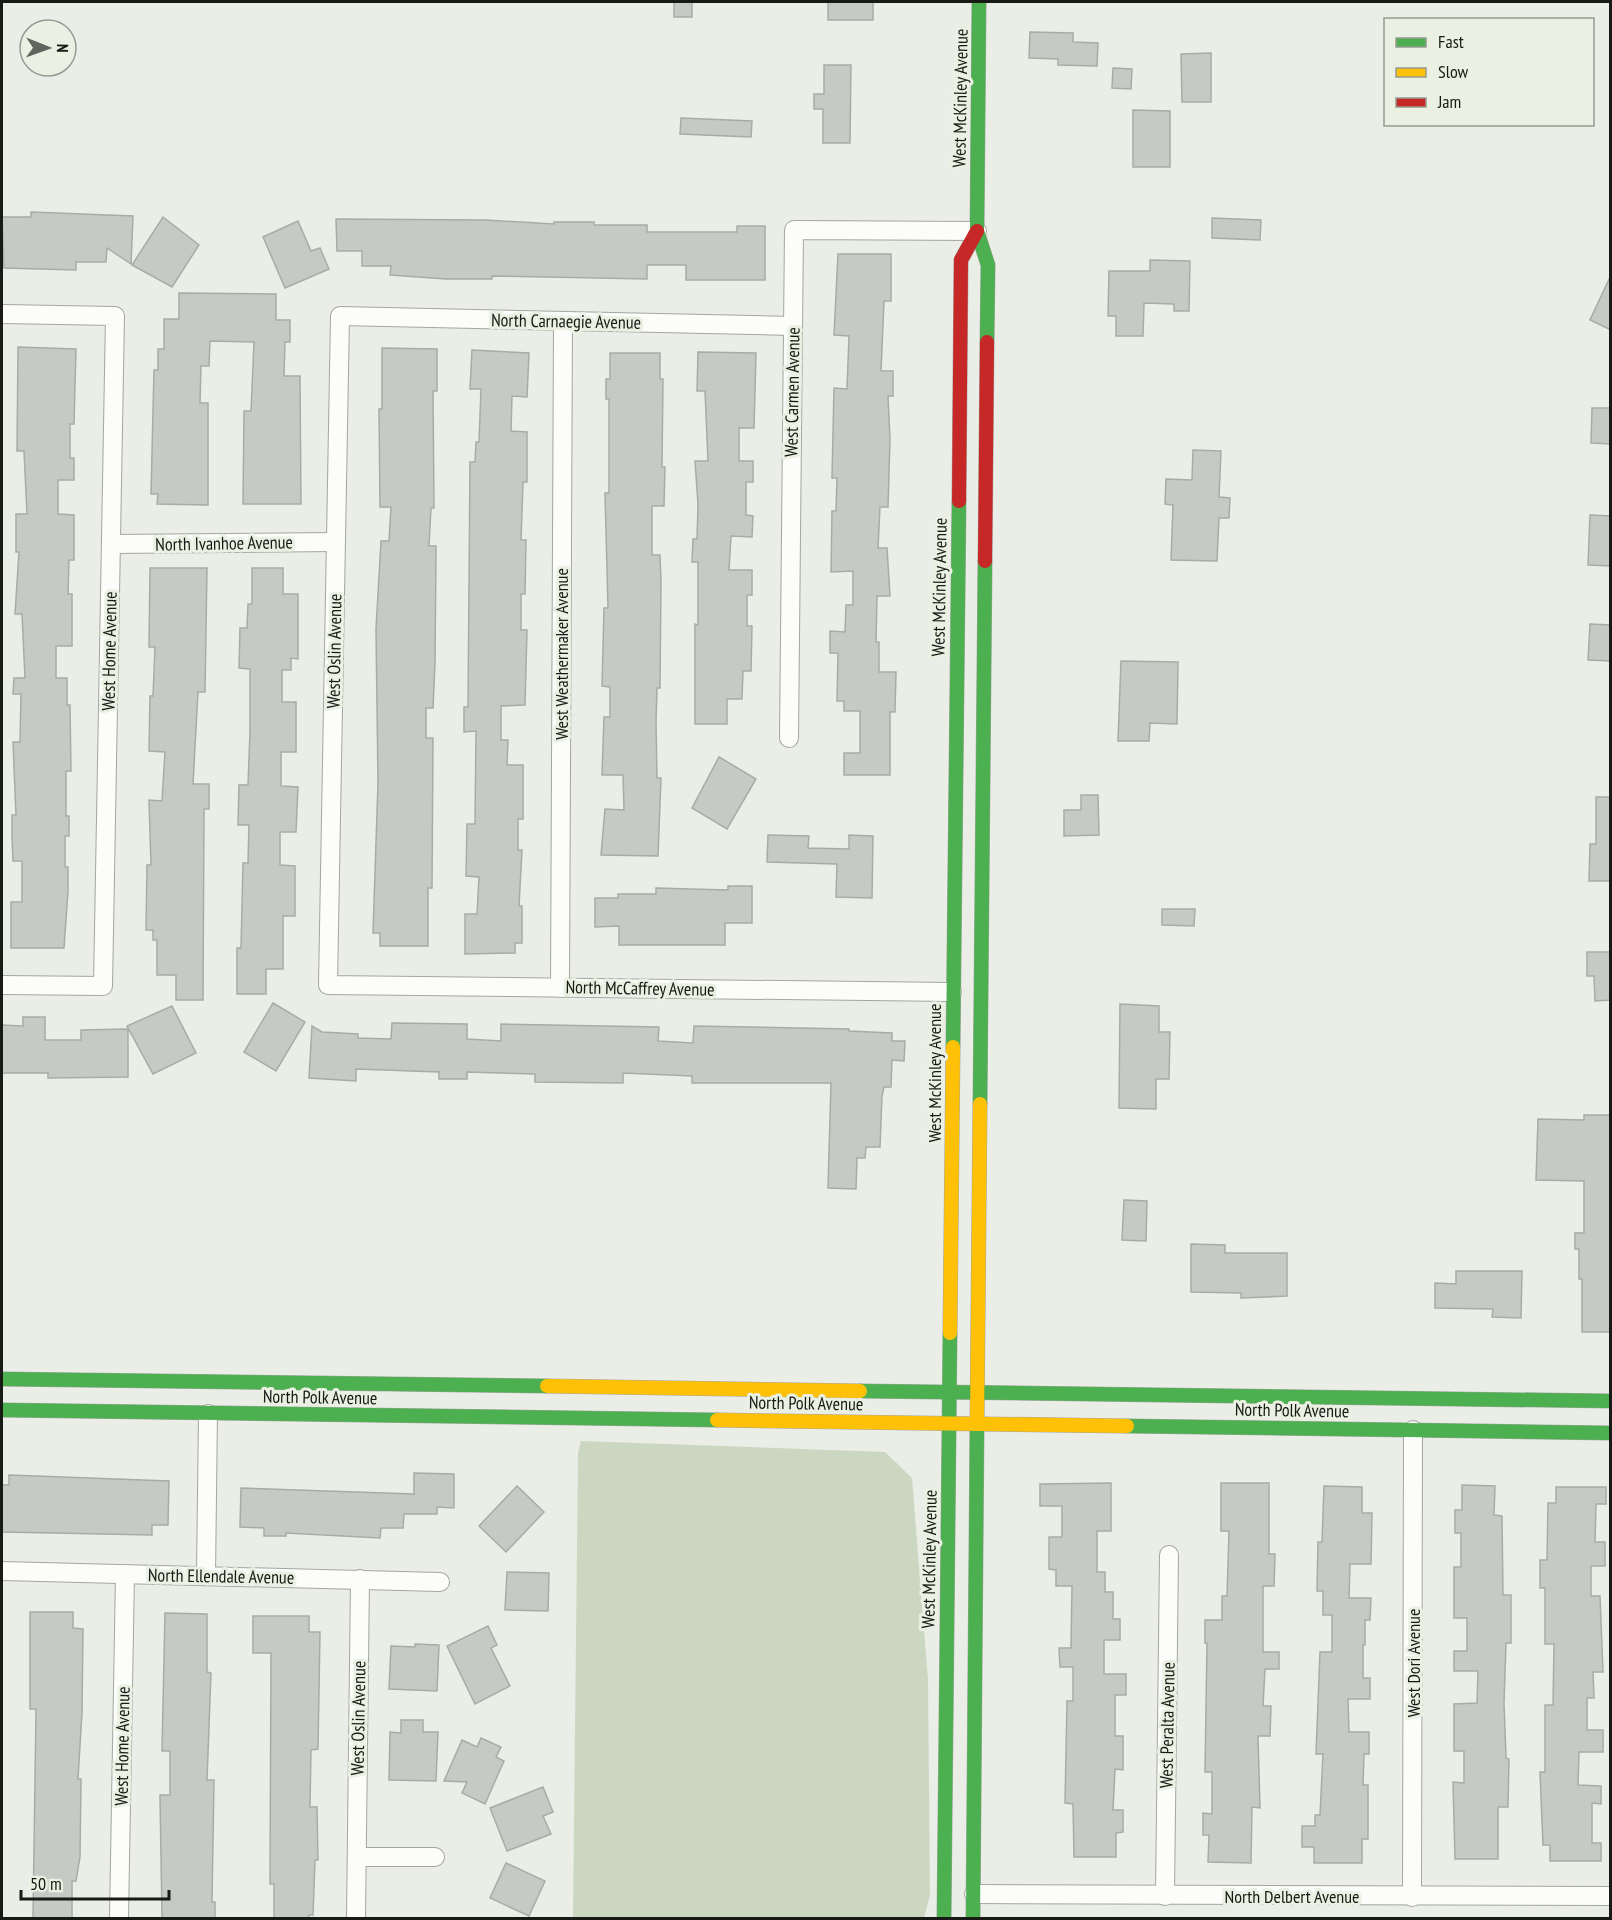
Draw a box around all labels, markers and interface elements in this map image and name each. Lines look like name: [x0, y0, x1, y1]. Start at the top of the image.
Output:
north arrow: [18, 18, 78, 78]
legend: [1384, 18, 1594, 126]
street label: West McKinley Avenue: [947, 28, 973, 168]
text: Fast: [1438, 30, 1464, 53]
text: N: [53, 44, 73, 53]
text: Slow: [1438, 60, 1469, 83]
text: Jam: [1437, 90, 1461, 113]
street label: North Carnaegie Avenue: [491, 308, 641, 334]
street label: West Carmen Avenue: [779, 327, 805, 457]
street label: West McKinley Avenue: [926, 517, 952, 657]
street label: North Ivanhoe Avenue: [155, 530, 293, 556]
street label: West Weathermaker Avenue: [550, 568, 573, 740]
street label: West Home Avenue: [96, 591, 122, 711]
street label: West Oslin Avenue: [322, 594, 346, 708]
street label: North McCaffrey Avenue: [565, 975, 715, 1001]
street label: West McKinley Avenue: [923, 1004, 946, 1142]
street label: North Polk Avenue: [263, 1385, 377, 1409]
street label: North Polk Avenue: [749, 1391, 863, 1415]
street label: North Polk Avenue: [1235, 1398, 1349, 1422]
street label: West McKinley Avenue: [916, 1489, 942, 1629]
street label: North Ellendale Avenue: [148, 1563, 294, 1589]
street label: West Dori Avenue: [1402, 1609, 1425, 1717]
street label: West Oslin Avenue: [346, 1661, 370, 1775]
street label: West Peralta Avenue: [1154, 1662, 1180, 1788]
street label: West Home Avenue: [109, 1686, 135, 1806]
scale bar: [21, 1863, 170, 1901]
text: 50 m: [30, 1872, 62, 1895]
street label: North Delbert Avenue: [1225, 1885, 1360, 1908]

